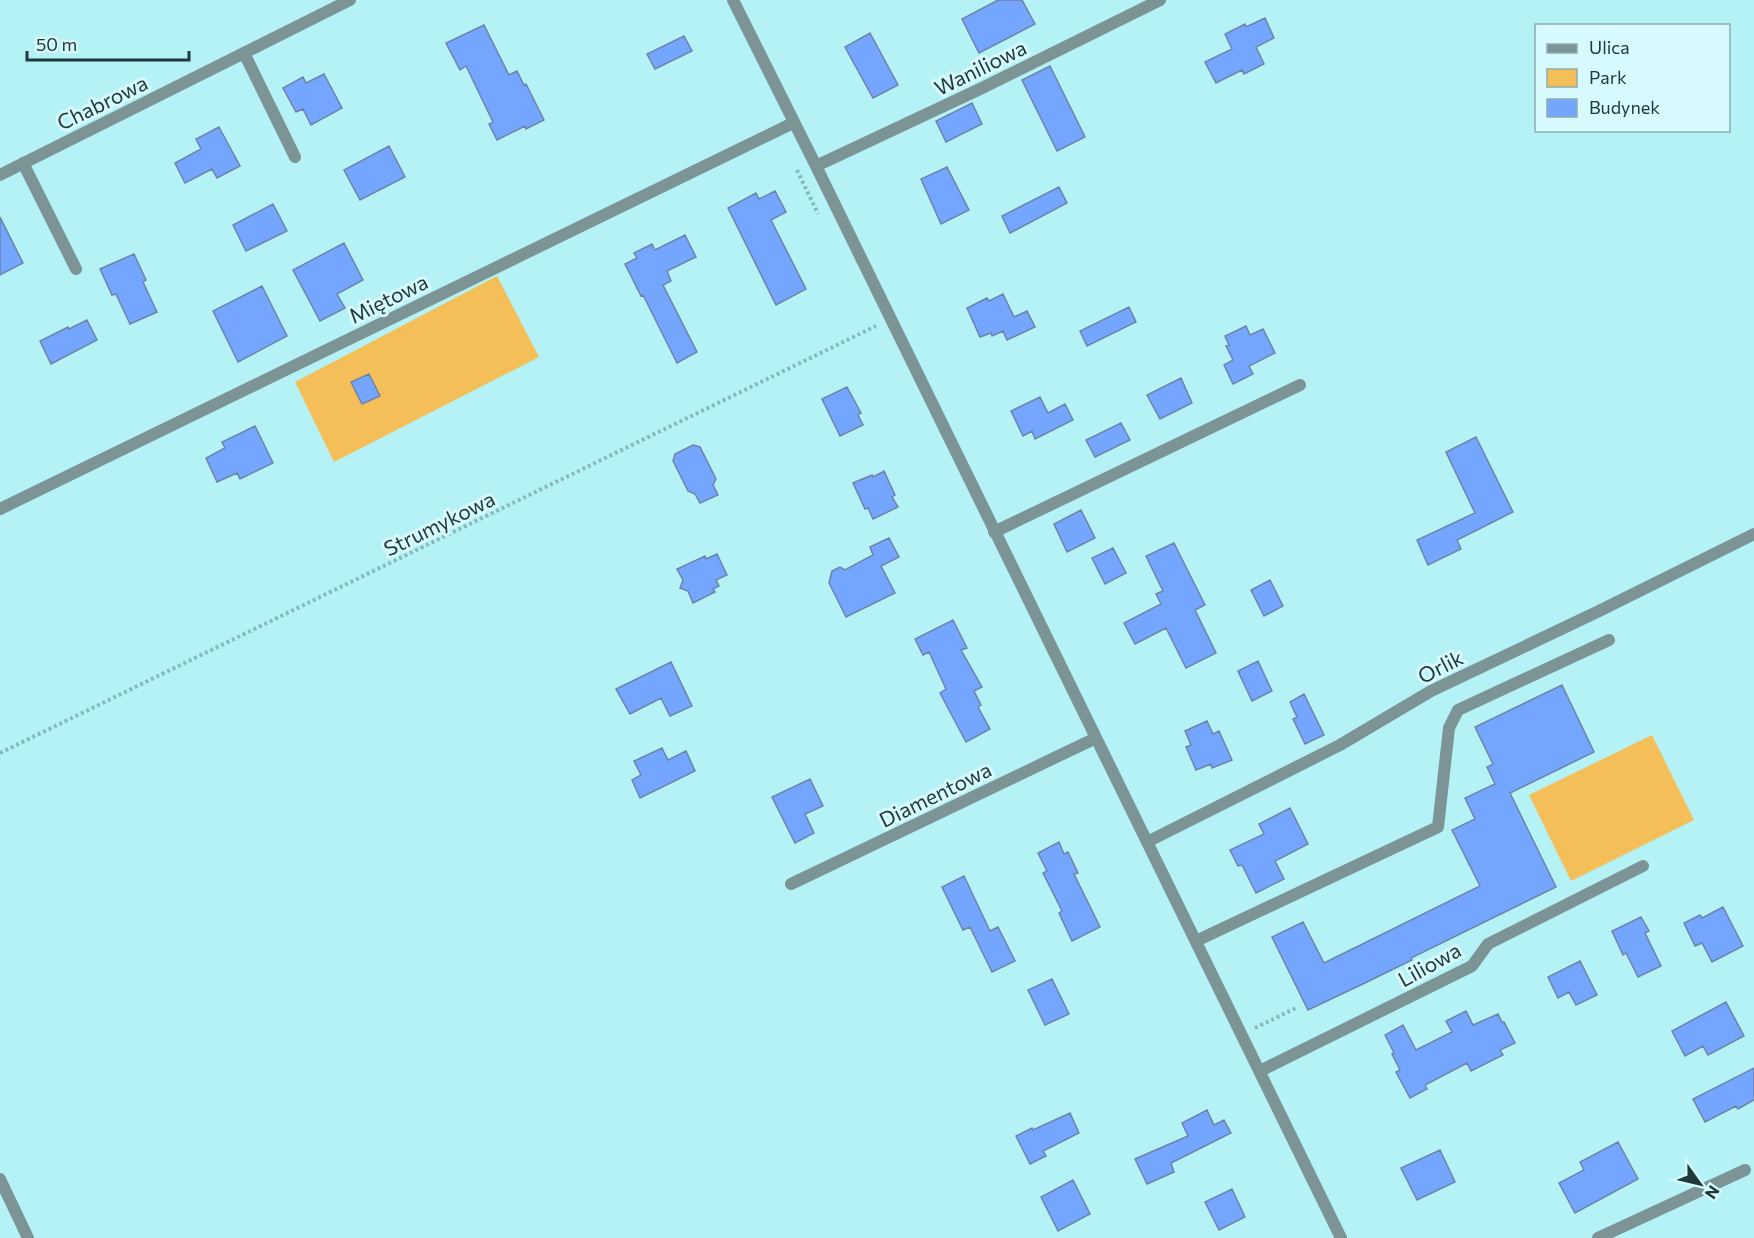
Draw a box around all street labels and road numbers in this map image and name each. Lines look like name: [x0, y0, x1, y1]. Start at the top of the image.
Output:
street label: Waniliowa: [930, 34, 1030, 100]
street label: Chabrowa: [53, 69, 151, 135]
street label: Miętowa: [344, 268, 432, 328]
street label: Strumykowa: [379, 485, 499, 561]
street label: Orlik: [1413, 644, 1467, 688]
street label: Diamentowa: [875, 756, 995, 832]
street label: Liliowa: [1393, 937, 1465, 991]

